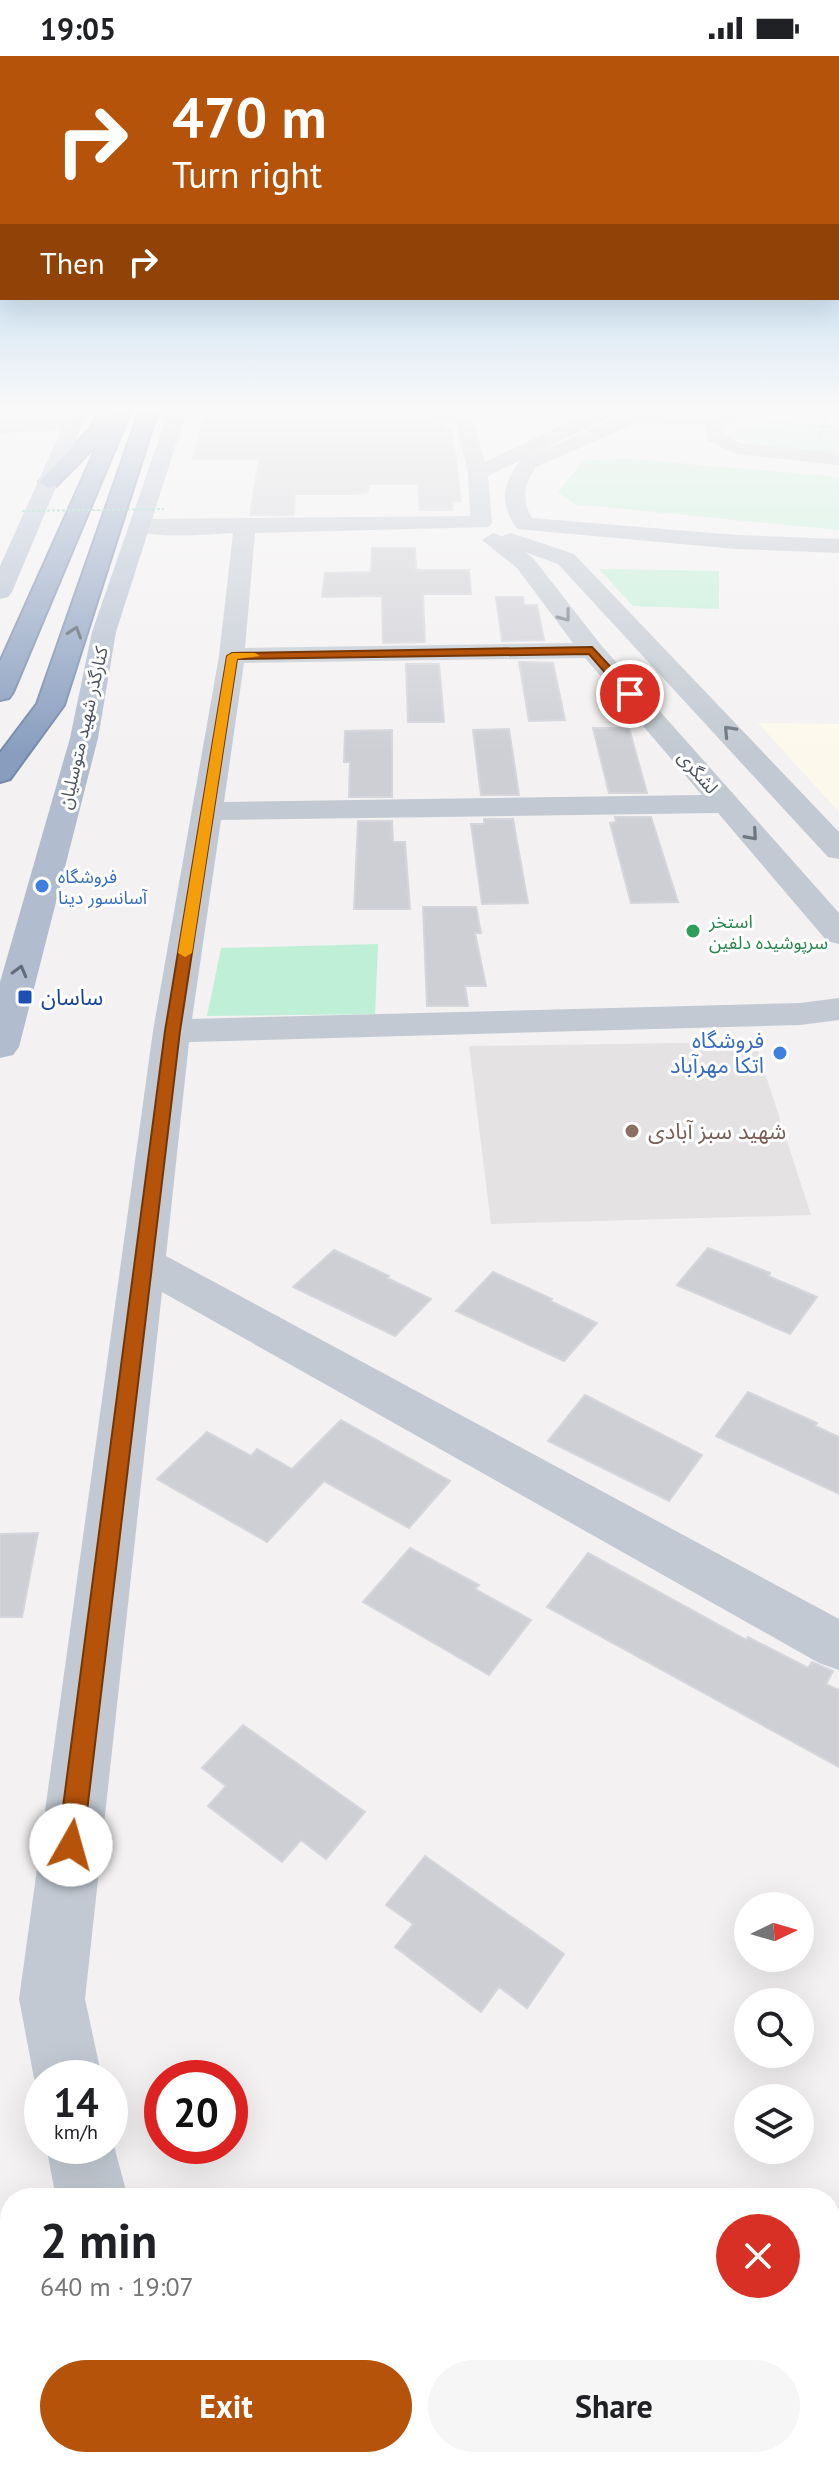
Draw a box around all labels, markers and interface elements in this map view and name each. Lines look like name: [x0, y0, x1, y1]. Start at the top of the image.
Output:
text: 19:05: [40, 9, 116, 48]
text: 470 m: [172, 81, 327, 153]
icon: right: [40, 88, 144, 192]
text: Turn right: [172, 151, 322, 198]
icon: right: [121, 240, 165, 284]
text: Then: [40, 243, 105, 282]
one-way arrow: [556, 607, 570, 621]
one-way arrow: [66, 626, 82, 639]
street label: کنارگذر شهید متوسلیان: [53, 644, 113, 811]
pin: [596, 660, 664, 728]
icon: arrive: [608, 672, 652, 716]
one-way arrow: [723, 726, 738, 740]
street label: لشگری: [673, 746, 723, 798]
one-way arrow: [742, 825, 757, 840]
place label: فروشگاه آسانسور دینا: [58, 865, 148, 909]
marker: فروشگاه آسانسور دینا: [33, 877, 51, 895]
place label: استخر سرپوشیده دلفین: [708, 910, 828, 954]
marker: استخر سرپوشیده دلفین: [684, 922, 702, 940]
one-way arrow: [11, 965, 28, 979]
place label: ساسان: [41, 983, 103, 1011]
marker: ساسان: [16, 988, 34, 1006]
place label: فروشگاه اتکا مهرآباد: [670, 1026, 764, 1079]
marker: فروشگاه اتکا مهرآباد: [771, 1044, 789, 1062]
place label: شهید سبز آبادی: [648, 1117, 786, 1145]
marker: شهید سبز آبادی: [623, 1122, 641, 1140]
position arrow: [29, 1803, 113, 1887]
north arrow: [734, 1892, 814, 1972]
map controls: [734, 1892, 814, 2164]
button: search: [734, 1988, 814, 2068]
speed limit sign: 20: [144, 2060, 248, 2164]
text: 14: [53, 2076, 99, 2128]
button: layers: [734, 2084, 814, 2164]
text: km/h: [54, 2119, 98, 2145]
text: 2 min: [40, 2209, 157, 2271]
button: close: [716, 2214, 800, 2298]
text: 640 m · 19:07: [40, 2270, 194, 2303]
button: Exit: [40, 2360, 412, 2452]
button: Share: [428, 2360, 800, 2452]

